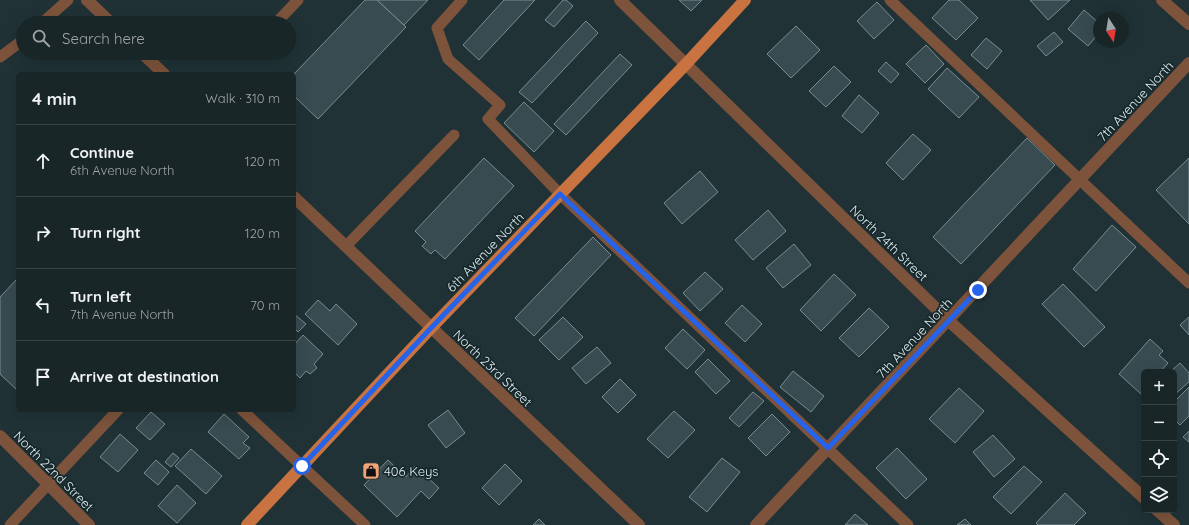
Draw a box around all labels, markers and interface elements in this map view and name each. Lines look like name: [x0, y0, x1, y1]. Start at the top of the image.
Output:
north arrow: [1093, 12, 1129, 48]
search box: [16, 16, 296, 60]
icon: search: [30, 27, 52, 49]
text: Search here: [62, 29, 145, 48]
street label: 7th Avenue North: [1094, 57, 1176, 145]
text: 4 min: [32, 88, 77, 109]
text: Walk · 310 m: [205, 90, 280, 106]
text: Continue: [70, 143, 134, 162]
icon: ahead: [32, 150, 54, 172]
text: 120 m: [245, 153, 280, 169]
text: 6th Avenue North: [70, 162, 174, 178]
street label: North 24th Street: [847, 202, 931, 284]
street label: 6th Avenue North: [443, 209, 527, 295]
icon: right: [32, 222, 54, 244]
text: Turn right: [70, 223, 141, 242]
text: 120 m: [245, 225, 280, 241]
route end: [969, 281, 987, 299]
text: Turn left: [70, 287, 132, 306]
icon: left: [32, 294, 54, 316]
street label: 7th Avenue North: [873, 294, 955, 382]
text: 70 m: [250, 297, 280, 313]
text: 7th Avenue North: [70, 306, 174, 322]
street label: North 23rd Street: [450, 326, 536, 410]
icon: arrive: [32, 366, 54, 388]
text: Arrive at destination: [70, 367, 219, 386]
map controls: [1141, 369, 1177, 513]
button: +: [1141, 369, 1177, 405]
button: −: [1141, 405, 1177, 441]
street label: North 22nd Street: [11, 428, 97, 514]
button: locate: [1141, 441, 1177, 477]
route start: [293, 457, 311, 475]
shop icon: 406 Keys: [361, 461, 381, 481]
place label: 406 Keys: [384, 463, 438, 479]
button: layers: [1141, 477, 1177, 513]

